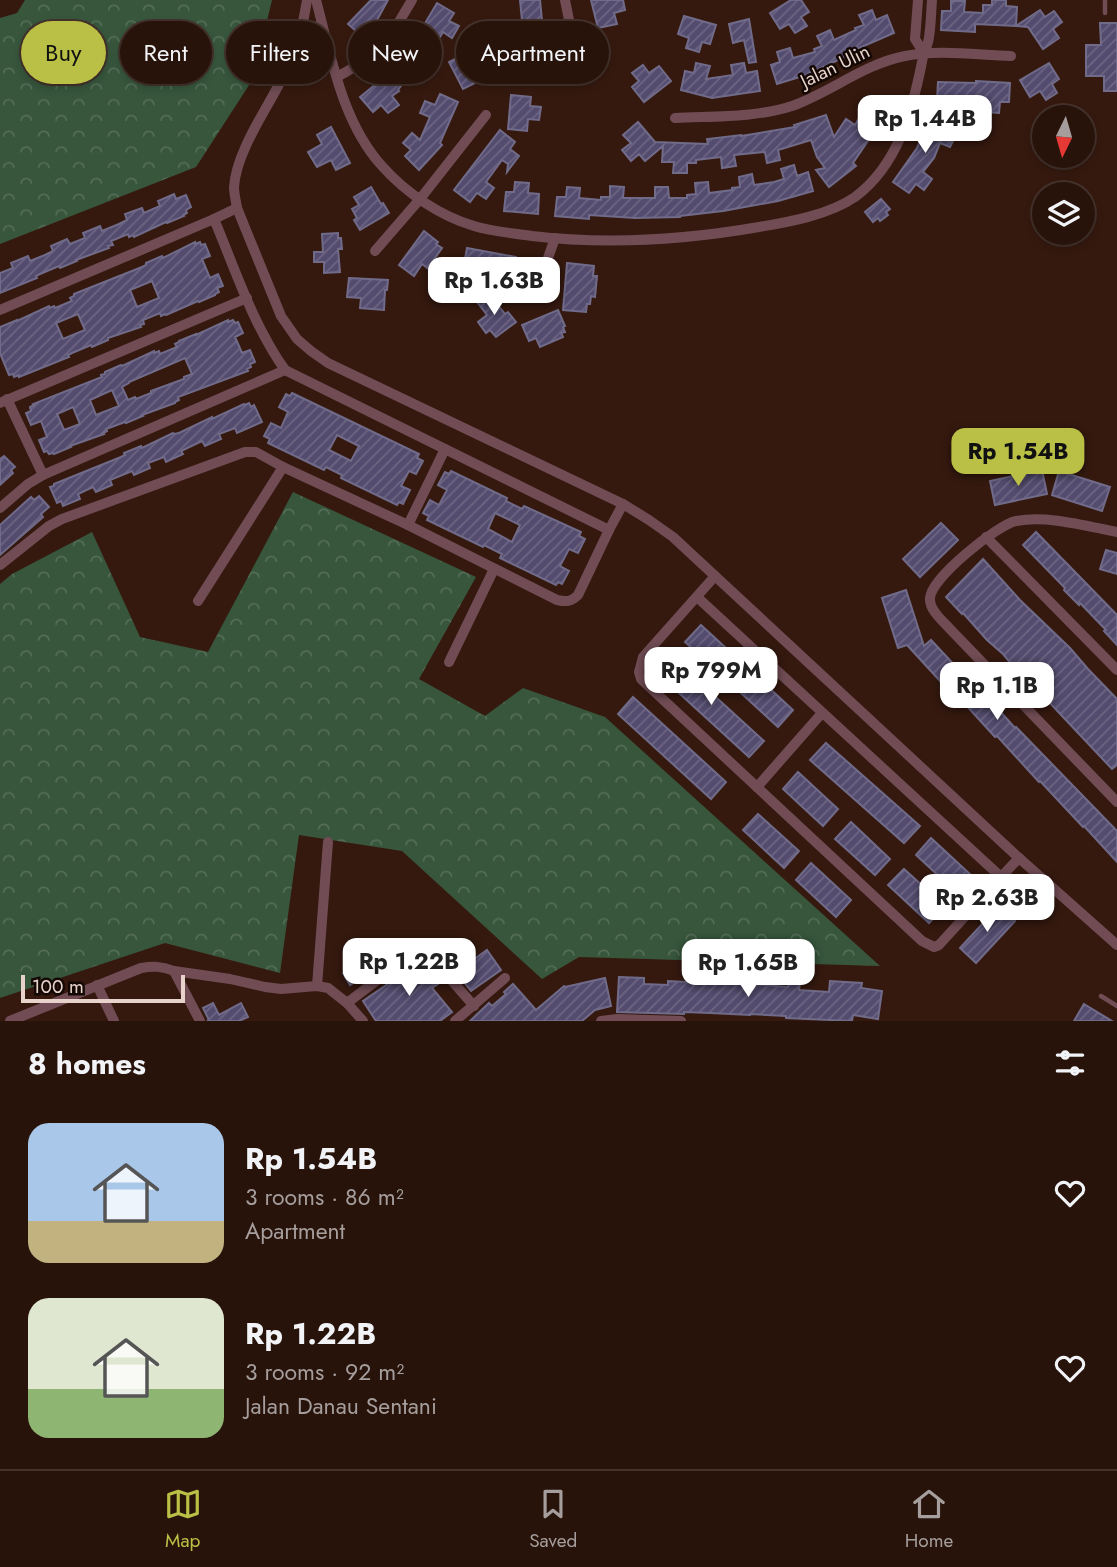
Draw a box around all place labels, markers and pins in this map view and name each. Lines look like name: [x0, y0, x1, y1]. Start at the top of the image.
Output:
pin: Rp 1.44B: [853, 96, 997, 155]
pin: Rp 1.63B: [422, 258, 566, 317]
pin: Rp 1.54B: [946, 428, 1090, 488]
pin: Rp 799M: [646, 648, 776, 707]
pin: Rp 1.1B: [932, 662, 1062, 722]
pin: Rp 2.63B: [915, 874, 1059, 934]
pin: Rp 1.22B: [337, 939, 481, 998]
pin: Rp 1.65B: [676, 940, 820, 999]

